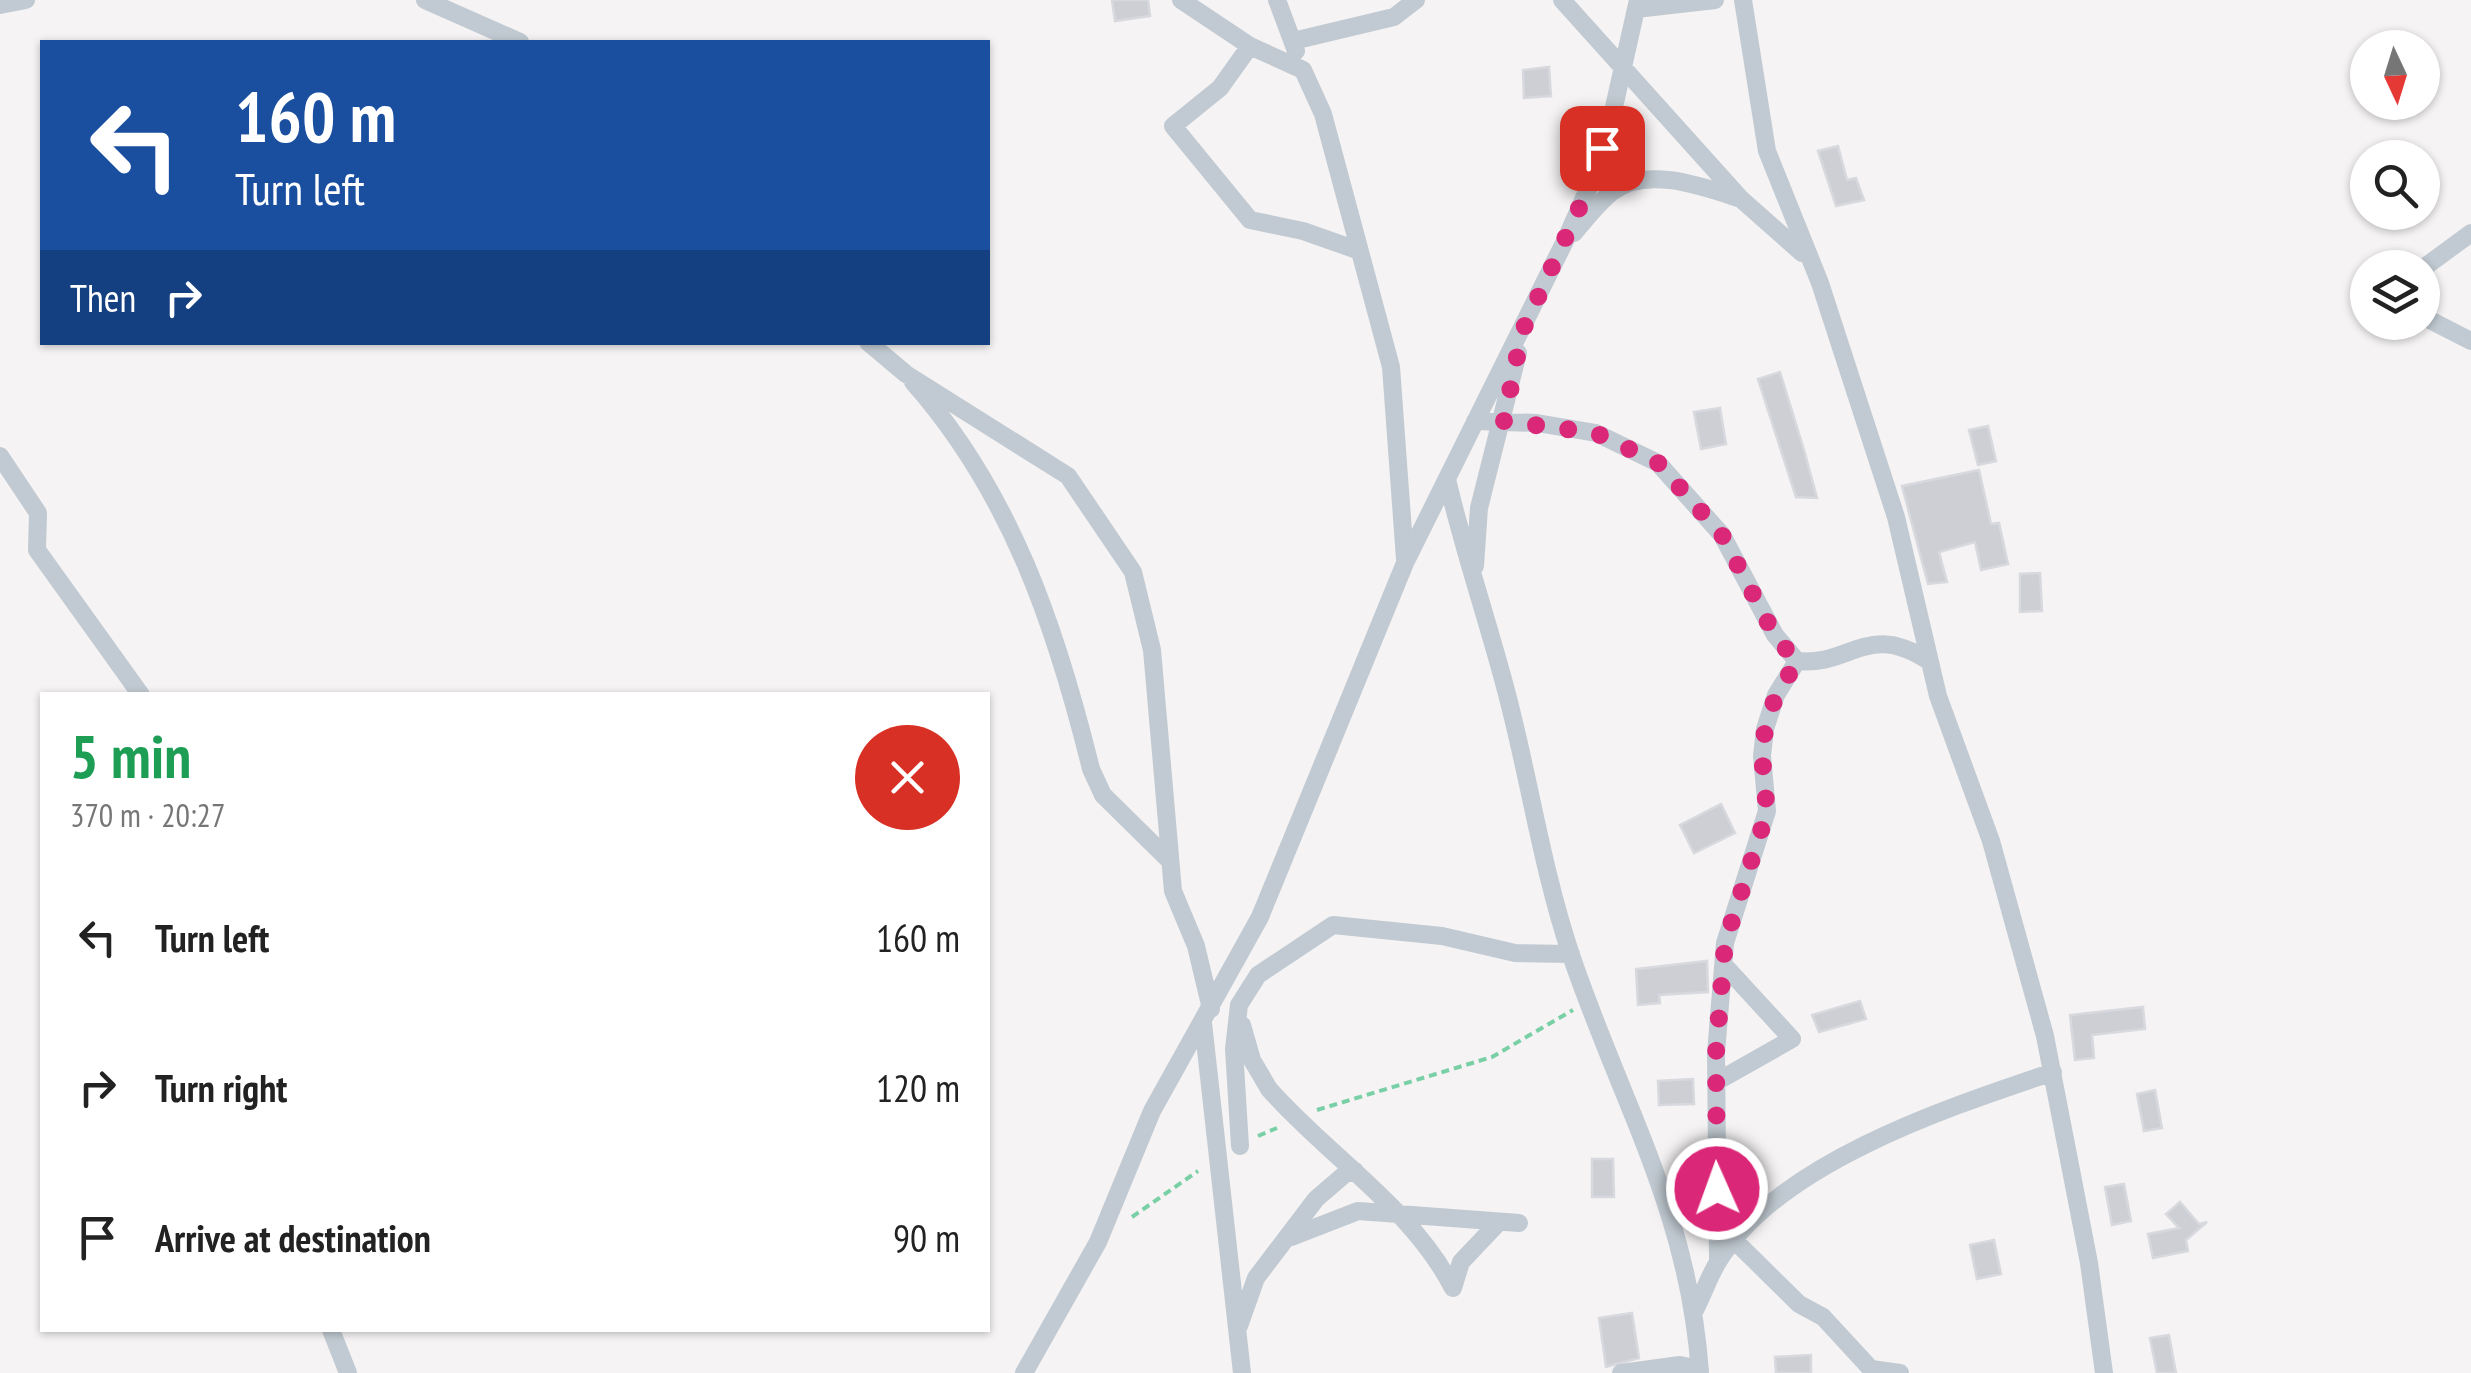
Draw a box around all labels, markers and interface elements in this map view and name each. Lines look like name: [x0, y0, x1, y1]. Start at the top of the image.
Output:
north arrow: [2350, 30, 2440, 120]
map controls: [2350, 30, 2440, 340]
text: 160 m: [235, 71, 396, 161]
icon: left: [70, 80, 200, 210]
pin: [1560, 106, 1645, 191]
icon: arrive: [1575, 121, 1630, 176]
button: search: [2350, 140, 2440, 230]
text: Turn left: [235, 159, 365, 217]
button: layers: [2350, 250, 2440, 340]
icon: right: [156, 270, 211, 325]
text: Then: [70, 273, 136, 322]
text: 5 min: [70, 717, 191, 795]
button: close: [855, 725, 960, 830]
text: 370 m · 20:27: [70, 794, 225, 836]
icon: left: [70, 910, 125, 965]
text: Turn left: [155, 913, 269, 962]
text: 160 m: [876, 913, 960, 962]
icon: right: [70, 1060, 125, 1115]
text: Turn right: [155, 1063, 287, 1112]
text: 120 m: [876, 1063, 960, 1112]
position arrow: [1665, 1137, 1769, 1241]
icon: arrive: [70, 1210, 125, 1265]
text: Arrive at destination: [155, 1213, 431, 1262]
text: 90 m: [893, 1213, 960, 1262]

